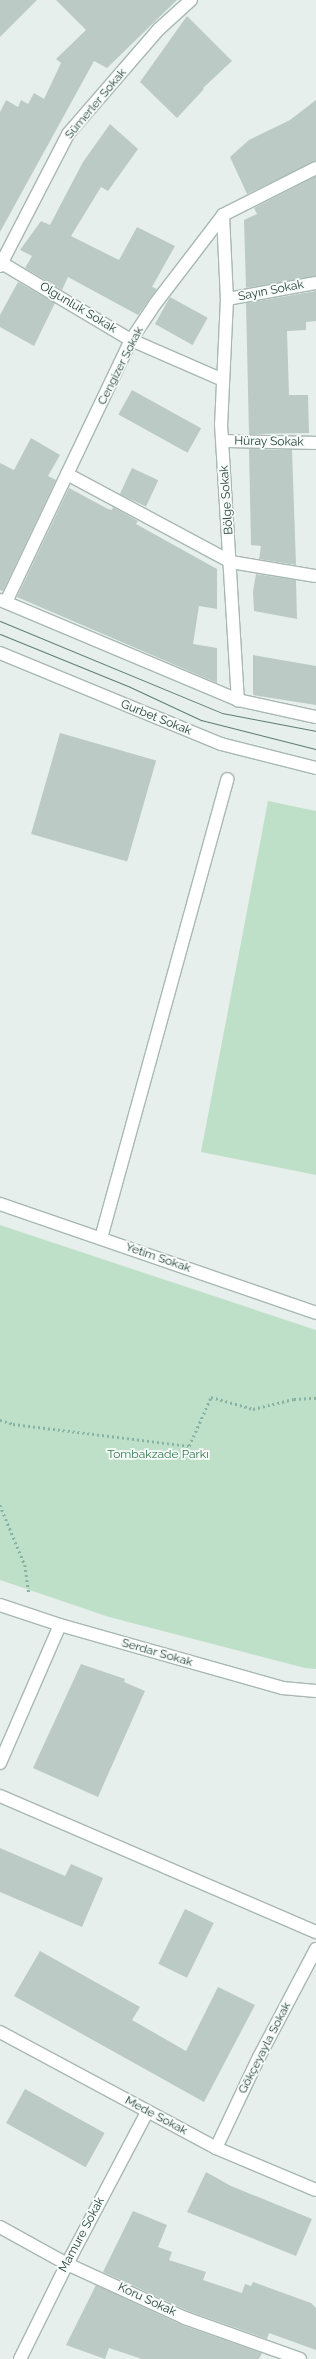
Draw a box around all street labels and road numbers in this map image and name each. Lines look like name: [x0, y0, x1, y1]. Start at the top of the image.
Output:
street label: Sümerler Sokak: [62, 66, 130, 142]
street label: Sayın Sokak: [237, 278, 305, 304]
street label: Olgunluk Sokak: [37, 279, 119, 337]
street label: Cengizer Sokak: [95, 324, 147, 408]
street label: Hüray Sokak: [234, 434, 304, 450]
street label: Bölge Sokak: [217, 465, 237, 535]
street label: Gurbet Sokak: [119, 697, 193, 739]
street label: Yetim Sokak: [123, 1240, 193, 1276]
street label: Serdar Sokak: [120, 1636, 194, 1670]
street label: Gökçeyayla Sokak: [236, 2000, 294, 2096]
street label: Mede Sokak: [122, 2094, 190, 2138]
street label: Mamure Sokak: [56, 2195, 108, 2275]
street label: Koru Sokak: [116, 2280, 178, 2320]

